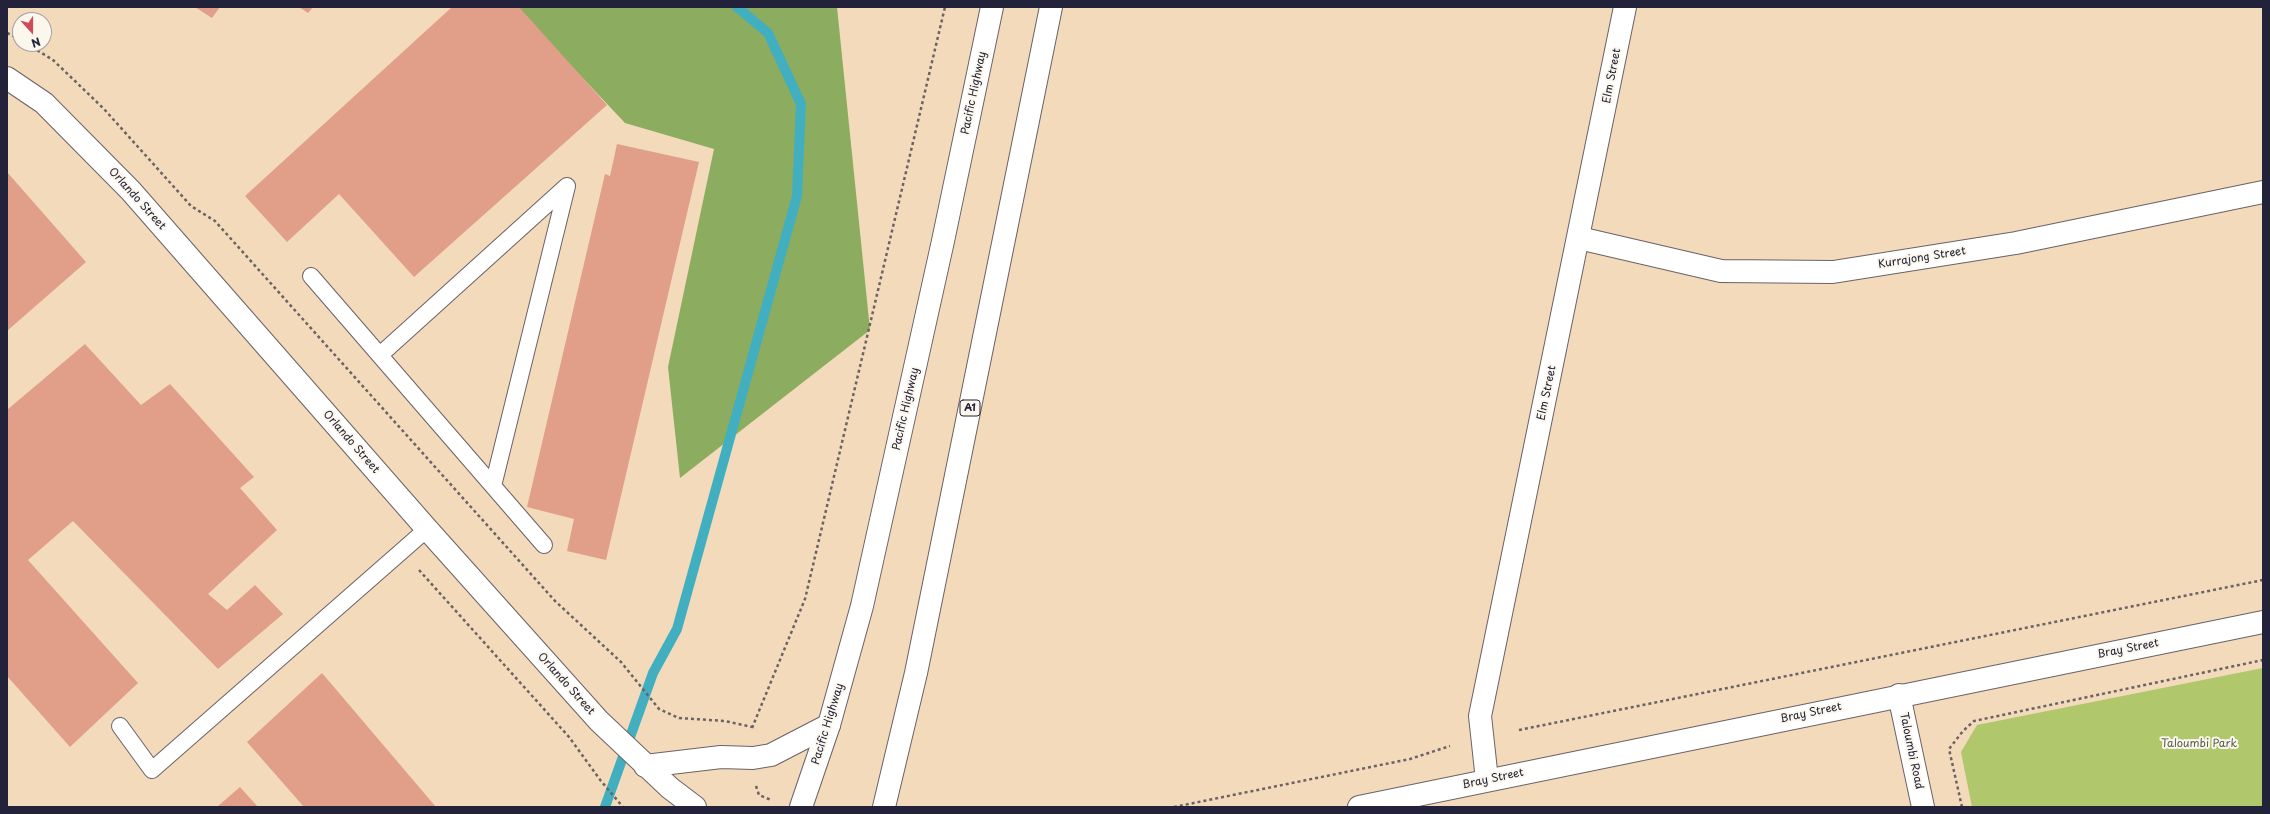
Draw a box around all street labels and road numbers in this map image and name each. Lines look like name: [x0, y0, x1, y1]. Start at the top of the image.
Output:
street label: Elm Street: [1600, 47, 1624, 105]
street label: Pacific Highway: [959, 50, 989, 136]
street label: Orlando Street: [106, 165, 168, 233]
street label: Kurrajong Street: [1877, 245, 1967, 271]
street label: Elm Street: [1535, 364, 1559, 422]
street label: Pacific Highway: [890, 366, 922, 452]
road number: A1: [960, 400, 980, 416]
street label: Orlando Street: [320, 408, 382, 476]
street label: Bray Street: [2096, 637, 2160, 661]
street label: Orlando Street: [535, 650, 597, 718]
street label: Pacific Highway: [809, 682, 847, 766]
street label: Bray Street: [1779, 700, 1843, 726]
street label: Taloumbi Road: [1896, 711, 1926, 791]
street label: Bray Street: [1461, 766, 1525, 792]

